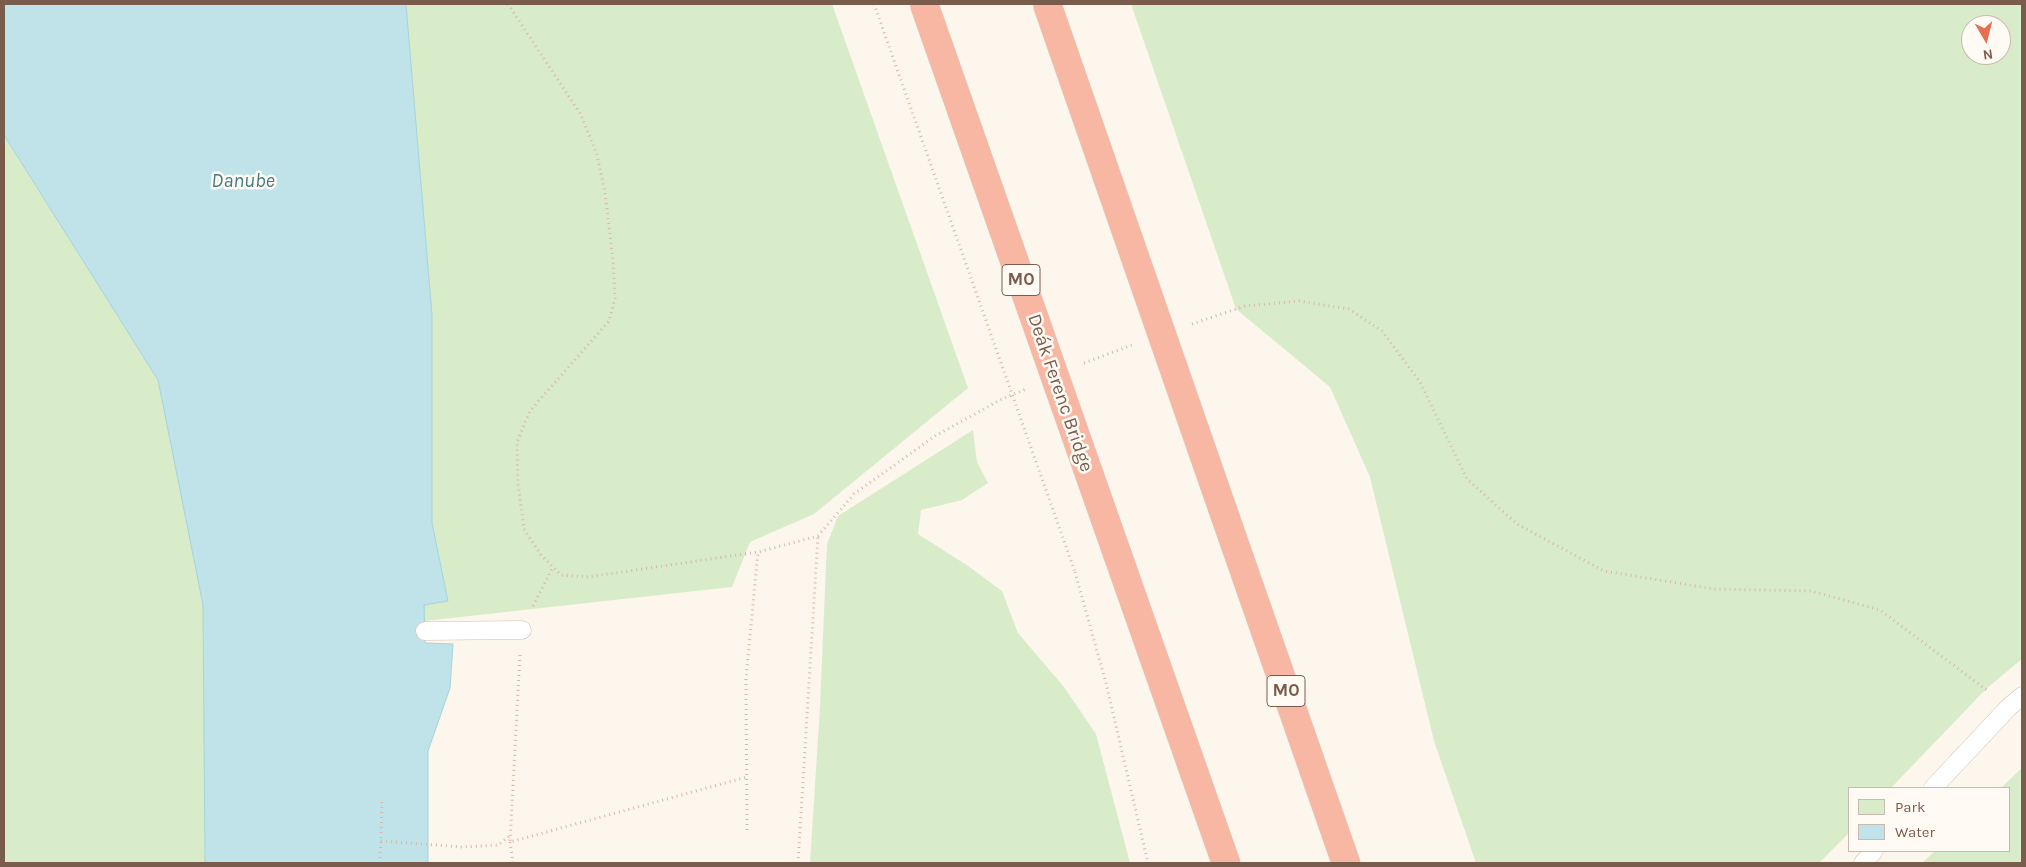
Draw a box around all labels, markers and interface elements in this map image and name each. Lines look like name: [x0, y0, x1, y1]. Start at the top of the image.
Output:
north arrow: [1961, 15, 2011, 65]
text: N: [1982, 45, 1994, 63]
water label: Danube: [211, 169, 275, 193]
road number: M0: [1002, 264, 1040, 296]
street label: Deák Ferenc Bridge: [1022, 311, 1098, 475]
road number: M0: [1267, 676, 1305, 706]
legend: [1848, 787, 2011, 852]
text: Park: [1895, 798, 1925, 816]
text: Water: [1895, 823, 1935, 841]

